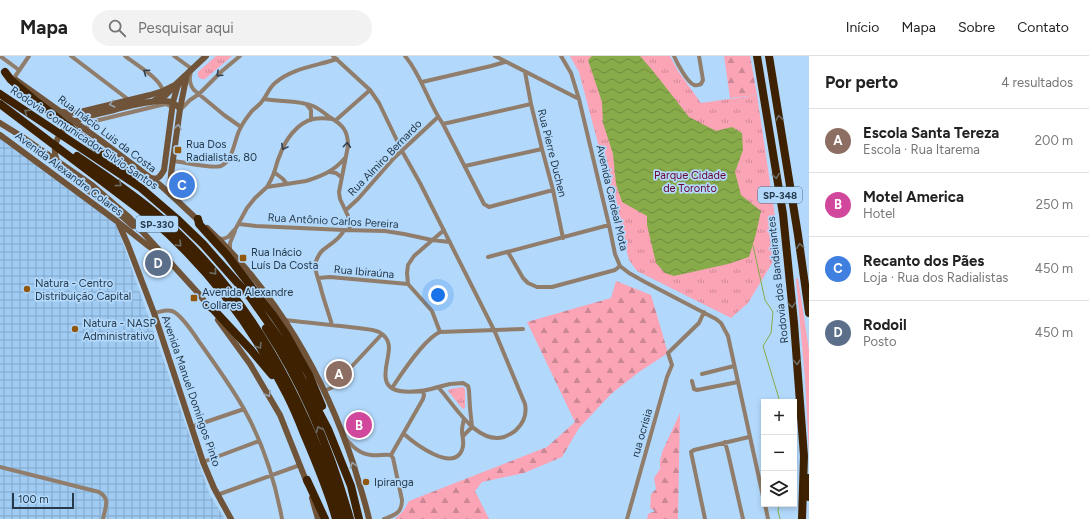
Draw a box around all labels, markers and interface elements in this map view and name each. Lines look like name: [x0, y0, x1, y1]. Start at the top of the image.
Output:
search box: [92, 10, 372, 46]
text: Mapa: [20, 16, 68, 39]
icon: search: [106, 17, 128, 39]
text: Pesquisar aqui: [138, 19, 234, 37]
text: Início: [846, 19, 879, 36]
text: Mapa: [901, 19, 936, 36]
text: Sobre: [958, 19, 995, 36]
text: Contato: [1017, 19, 1069, 36]
one-way arrow: [143, 69, 150, 77]
one-way arrow: [216, 69, 224, 77]
text: Por perto: [825, 72, 898, 92]
text: 4 resultados: [1001, 75, 1073, 90]
street label: Rodovia Comunicador Silvio Santos: [8, 84, 160, 192]
street label: Rua Inácio Luis da Costa: [55, 93, 159, 175]
one-way arrow: [109, 100, 115, 108]
street label: Rua Pierre Duchen: [535, 108, 569, 198]
one-way arrow: [24, 109, 31, 117]
one-way arrow: [775, 115, 784, 121]
street label: Rua Almiro Bernardo: [345, 117, 425, 199]
one-way arrow: [173, 124, 182, 130]
text: Escola Santa Tereza: [863, 124, 999, 142]
street label: Avenida Alexandre Colares: [13, 129, 125, 219]
text: A: [833, 133, 843, 148]
text: 200 m: [1035, 133, 1073, 148]
place label: Rua Dos Radialistas, 80: [186, 138, 257, 164]
one-way arrow: [343, 142, 352, 149]
text: Escola · Rua Itarema: [863, 142, 980, 157]
one-way arrow: [281, 143, 288, 150]
street label: Avenida Cardeal Mota: [593, 144, 631, 252]
marker: Rua Dos Radialistas, 80: [173, 145, 183, 155]
park label: Parque Cidade de Toronto: [654, 169, 726, 195]
pin: C: [169, 170, 195, 200]
one-way arrow: [772, 173, 780, 179]
one-way arrow: [114, 179, 121, 186]
road number: SP-348: [758, 187, 802, 203]
text: Motel America: [863, 188, 964, 206]
text: B: [834, 197, 842, 212]
text: 250 m: [1036, 197, 1073, 212]
text: Hotel: [863, 206, 895, 221]
street label: Rua Antônio Carlos Pereira: [267, 211, 399, 231]
road number: SP-330: [136, 216, 178, 232]
street label: Rodovia dos Bandeirantes: [765, 216, 791, 344]
one-way arrow: [174, 239, 182, 247]
one-way arrow: [796, 243, 805, 249]
place label: Rua Inácio Luís Da Costa: [251, 246, 318, 272]
pin: D: [145, 248, 171, 278]
text: Recanto dos Pães: [863, 252, 984, 270]
marker: Rua Inácio Luís Da Costa: [238, 253, 248, 263]
text: C: [833, 261, 843, 276]
text: 450 m: [1035, 261, 1073, 276]
street label: Rua Ibiraúna: [333, 263, 395, 281]
one-way arrow: [210, 267, 217, 274]
text: Loja · Rua dos Radialistas: [863, 270, 1008, 285]
place label: Natura - Centro Distribuição Capital: [35, 277, 131, 303]
marker: Natura - Centro Distribuição Capital: [22, 284, 32, 294]
your location: [428, 285, 448, 305]
place label: Avenida Alexandre Collares: [202, 286, 293, 312]
marker: Avenida Alexandre Collares: [189, 293, 199, 303]
one-way arrow: [788, 302, 797, 308]
street label: Avenida Manuel Domingos Pinto: [159, 314, 223, 468]
text: Rodoil: [863, 316, 907, 334]
place label: Natura - NASP Administrativo: [83, 317, 156, 343]
marker: Natura - NASP Administrativo: [70, 324, 80, 334]
text: D: [833, 325, 843, 340]
text: 450 m: [1035, 325, 1073, 340]
text: Posto: [863, 334, 896, 349]
one-way arrow: [255, 342, 262, 349]
pin: A: [326, 359, 352, 389]
one-way arrow: [792, 359, 801, 365]
one-way arrow: [263, 389, 270, 397]
map controls: [761, 399, 797, 507]
button: +: [761, 399, 797, 435]
street label: rua ocrisia: [629, 407, 655, 459]
pin: B: [346, 410, 372, 440]
one-way arrow: [315, 426, 323, 433]
button: −: [761, 435, 797, 471]
one-way arrow: [349, 462, 358, 469]
button: layers: [761, 471, 797, 507]
place label: Ipiranga: [374, 476, 414, 489]
marker: Ipiranga: [361, 477, 371, 487]
scale bar: [12, 491, 74, 510]
text: 100 m: [18, 493, 49, 506]

